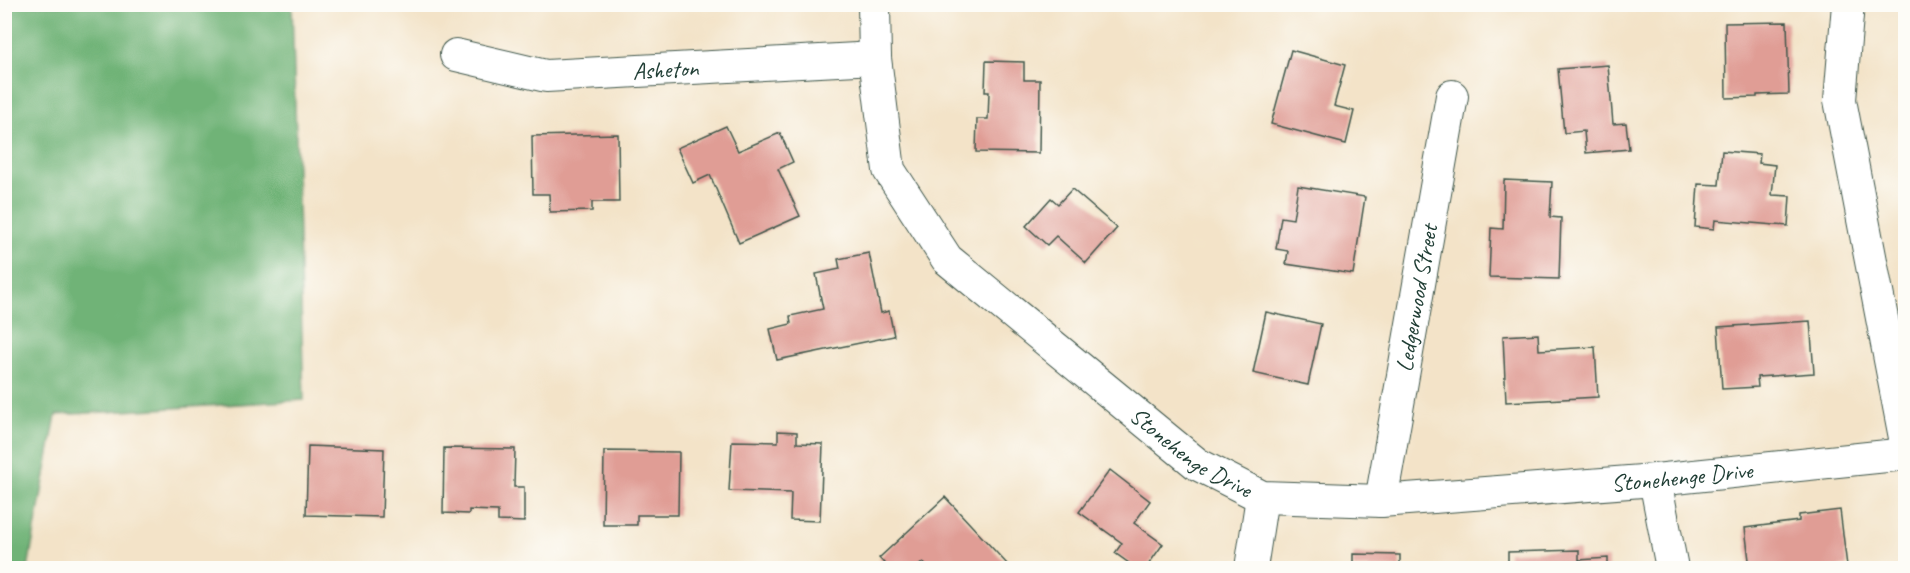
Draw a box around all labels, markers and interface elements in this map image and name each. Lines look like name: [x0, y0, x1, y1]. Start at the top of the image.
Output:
street label: Asheton: [632, 53, 700, 86]
street label: Ledgerwood Street: [1389, 220, 1445, 374]
street label: Stonehenge Drive: [1124, 400, 1259, 505]
street label: Stonehenge Drive: [1610, 455, 1756, 498]

